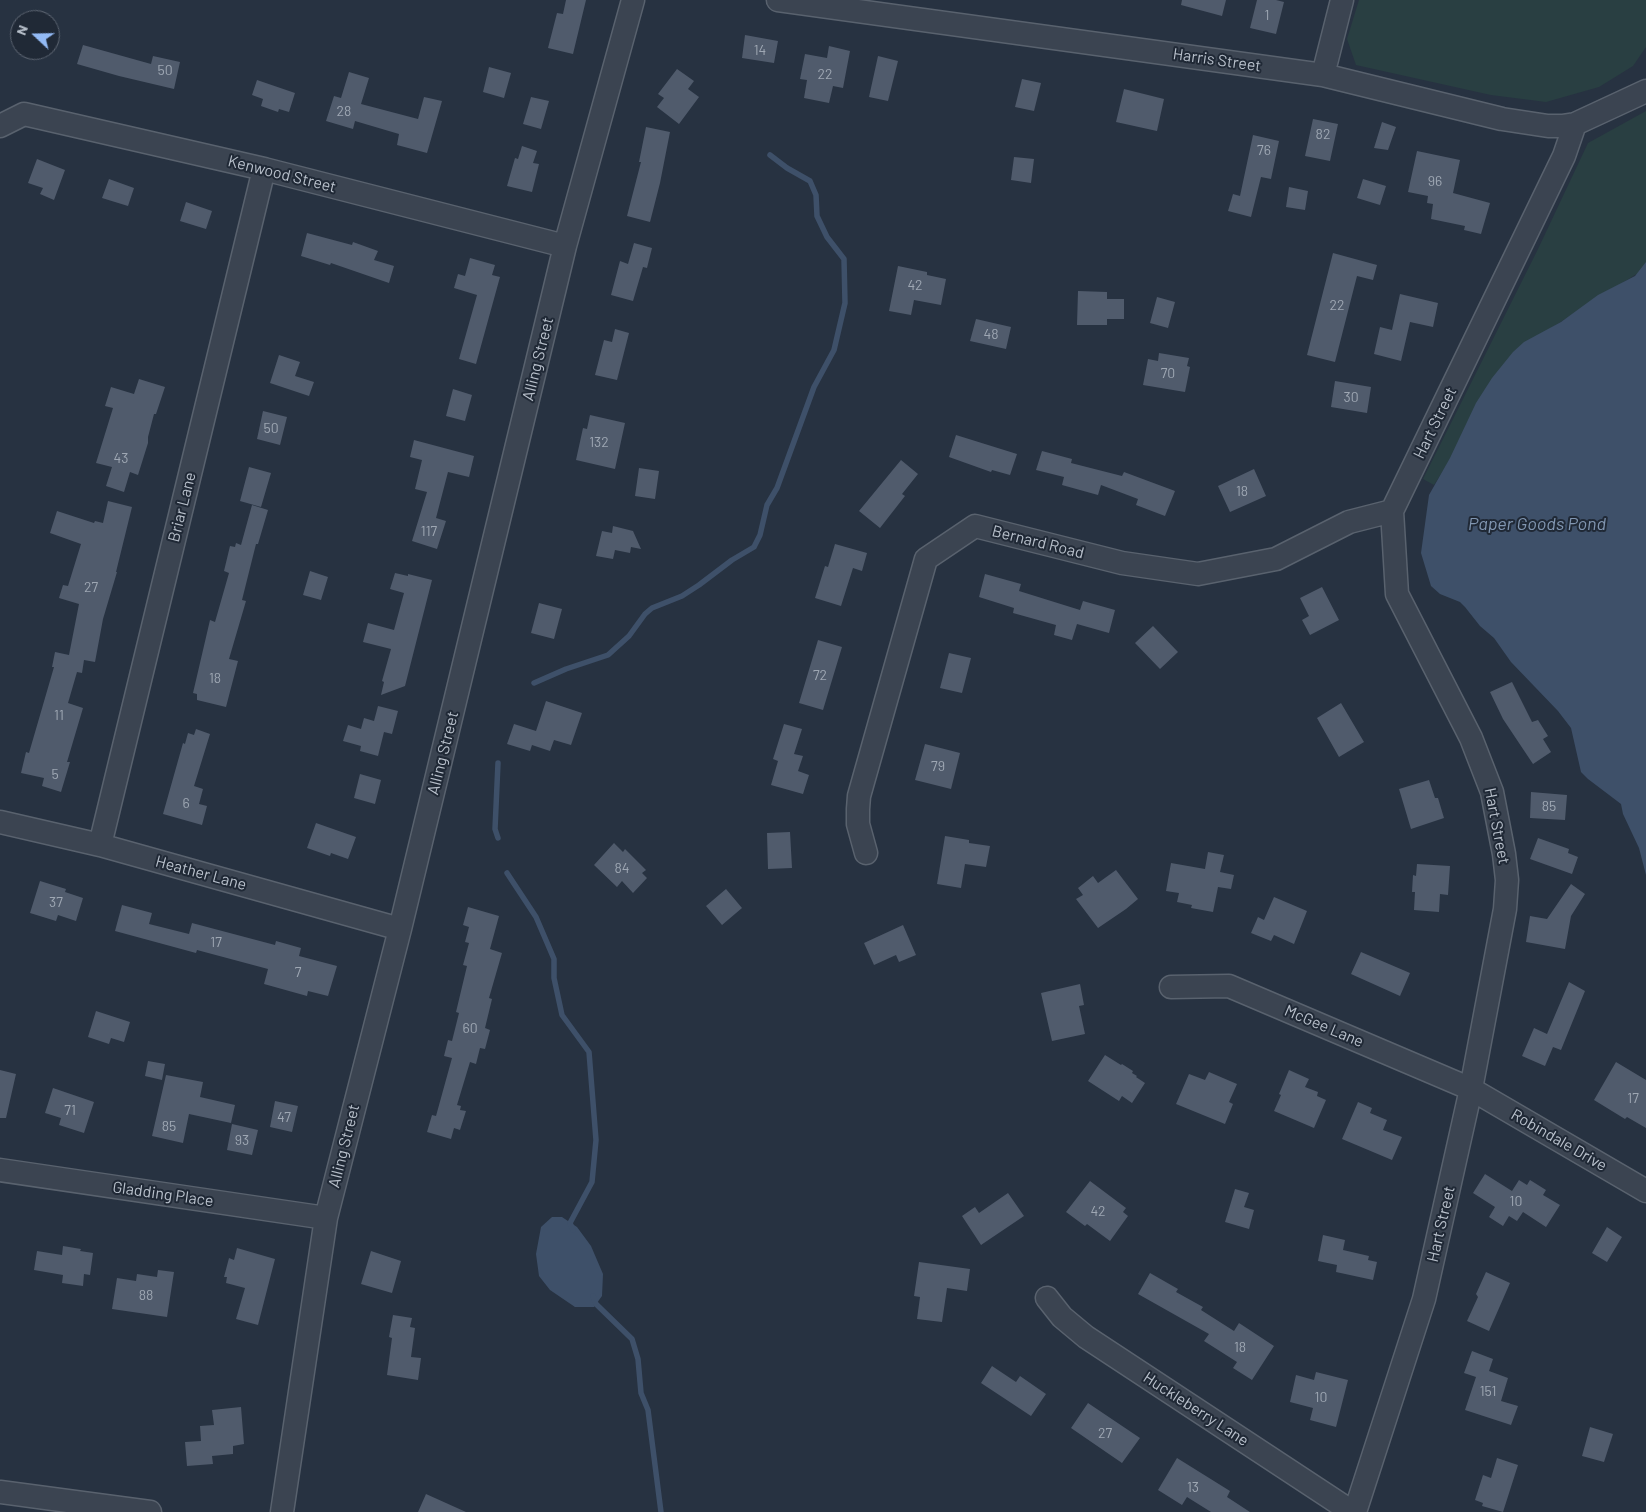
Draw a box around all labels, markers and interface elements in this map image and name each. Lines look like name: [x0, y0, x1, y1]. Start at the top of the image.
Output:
house number: 1: [1265, 7, 1269, 23]
north arrow: [10, 10, 60, 60]
text: N: [12, 22, 31, 37]
house number: 14: [754, 42, 766, 58]
street label: Harris Street: [1172, 44, 1262, 76]
house number: 50: [157, 62, 173, 78]
house number: 22: [817, 66, 833, 82]
house number: 28: [337, 103, 351, 119]
house number: 82: [1316, 126, 1330, 142]
house number: 76: [1257, 142, 1271, 158]
street label: Kenwood Street: [226, 151, 338, 197]
house number: 96: [1428, 173, 1442, 189]
house number: 42: [907, 277, 923, 293]
house number: 22: [1329, 297, 1345, 313]
street label: Alling Street: [518, 315, 558, 403]
house number: 48: [983, 326, 999, 342]
house number: 70: [1161, 365, 1175, 381]
street label: Hart Street: [1409, 384, 1461, 462]
house number: 30: [1343, 389, 1359, 405]
house number: 50: [263, 420, 279, 436]
house number: 132: [589, 434, 609, 450]
house number: 43: [114, 450, 128, 466]
street label: Briar Lane: [164, 470, 200, 544]
house number: 18: [1236, 483, 1248, 499]
water label: Paper Goods Pond: [1468, 513, 1606, 535]
street label: Bernard Road: [990, 521, 1086, 563]
house number: 117: [421, 523, 437, 539]
house number: 27: [84, 579, 98, 595]
house number: 72: [813, 667, 827, 683]
house number: 18: [209, 670, 221, 686]
house number: 11: [54, 707, 64, 723]
street label: Alling Street: [423, 709, 463, 797]
house number: 79: [931, 758, 945, 774]
house number: 5: [51, 766, 59, 782]
street label: Hart Street: [1480, 786, 1514, 866]
house number: 6: [182, 795, 190, 811]
house number: 85: [1542, 798, 1556, 814]
street label: Heather Lane: [153, 852, 249, 894]
house number: 84: [614, 860, 630, 876]
house number: 37: [49, 894, 63, 910]
house number: 17: [210, 934, 222, 950]
house number: 7: [295, 964, 301, 980]
street label: McGee Lane: [1282, 1001, 1366, 1051]
house number: 60: [462, 1020, 478, 1036]
house number: 17: [1627, 1090, 1639, 1106]
house number: 71: [64, 1102, 76, 1118]
street label: Alling Street: [324, 1102, 364, 1190]
street label: Robindale Drive: [1508, 1105, 1610, 1175]
house number: 47: [277, 1109, 291, 1125]
house number: 85: [162, 1118, 176, 1134]
house number: 93: [235, 1132, 249, 1148]
street label: Gladding Place: [111, 1177, 215, 1211]
street label: Hart Street: [1423, 1184, 1459, 1264]
house number: 10: [1510, 1193, 1522, 1209]
house number: 42: [1090, 1203, 1106, 1219]
house number: 88: [139, 1287, 153, 1303]
house number: 18: [1234, 1339, 1246, 1355]
street label: Huckleberry Lane: [1140, 1368, 1252, 1450]
house number: 151: [1480, 1383, 1496, 1399]
house number: 10: [1315, 1389, 1327, 1405]
house number: 27: [1098, 1425, 1112, 1441]
house number: 13: [1187, 1479, 1199, 1495]

